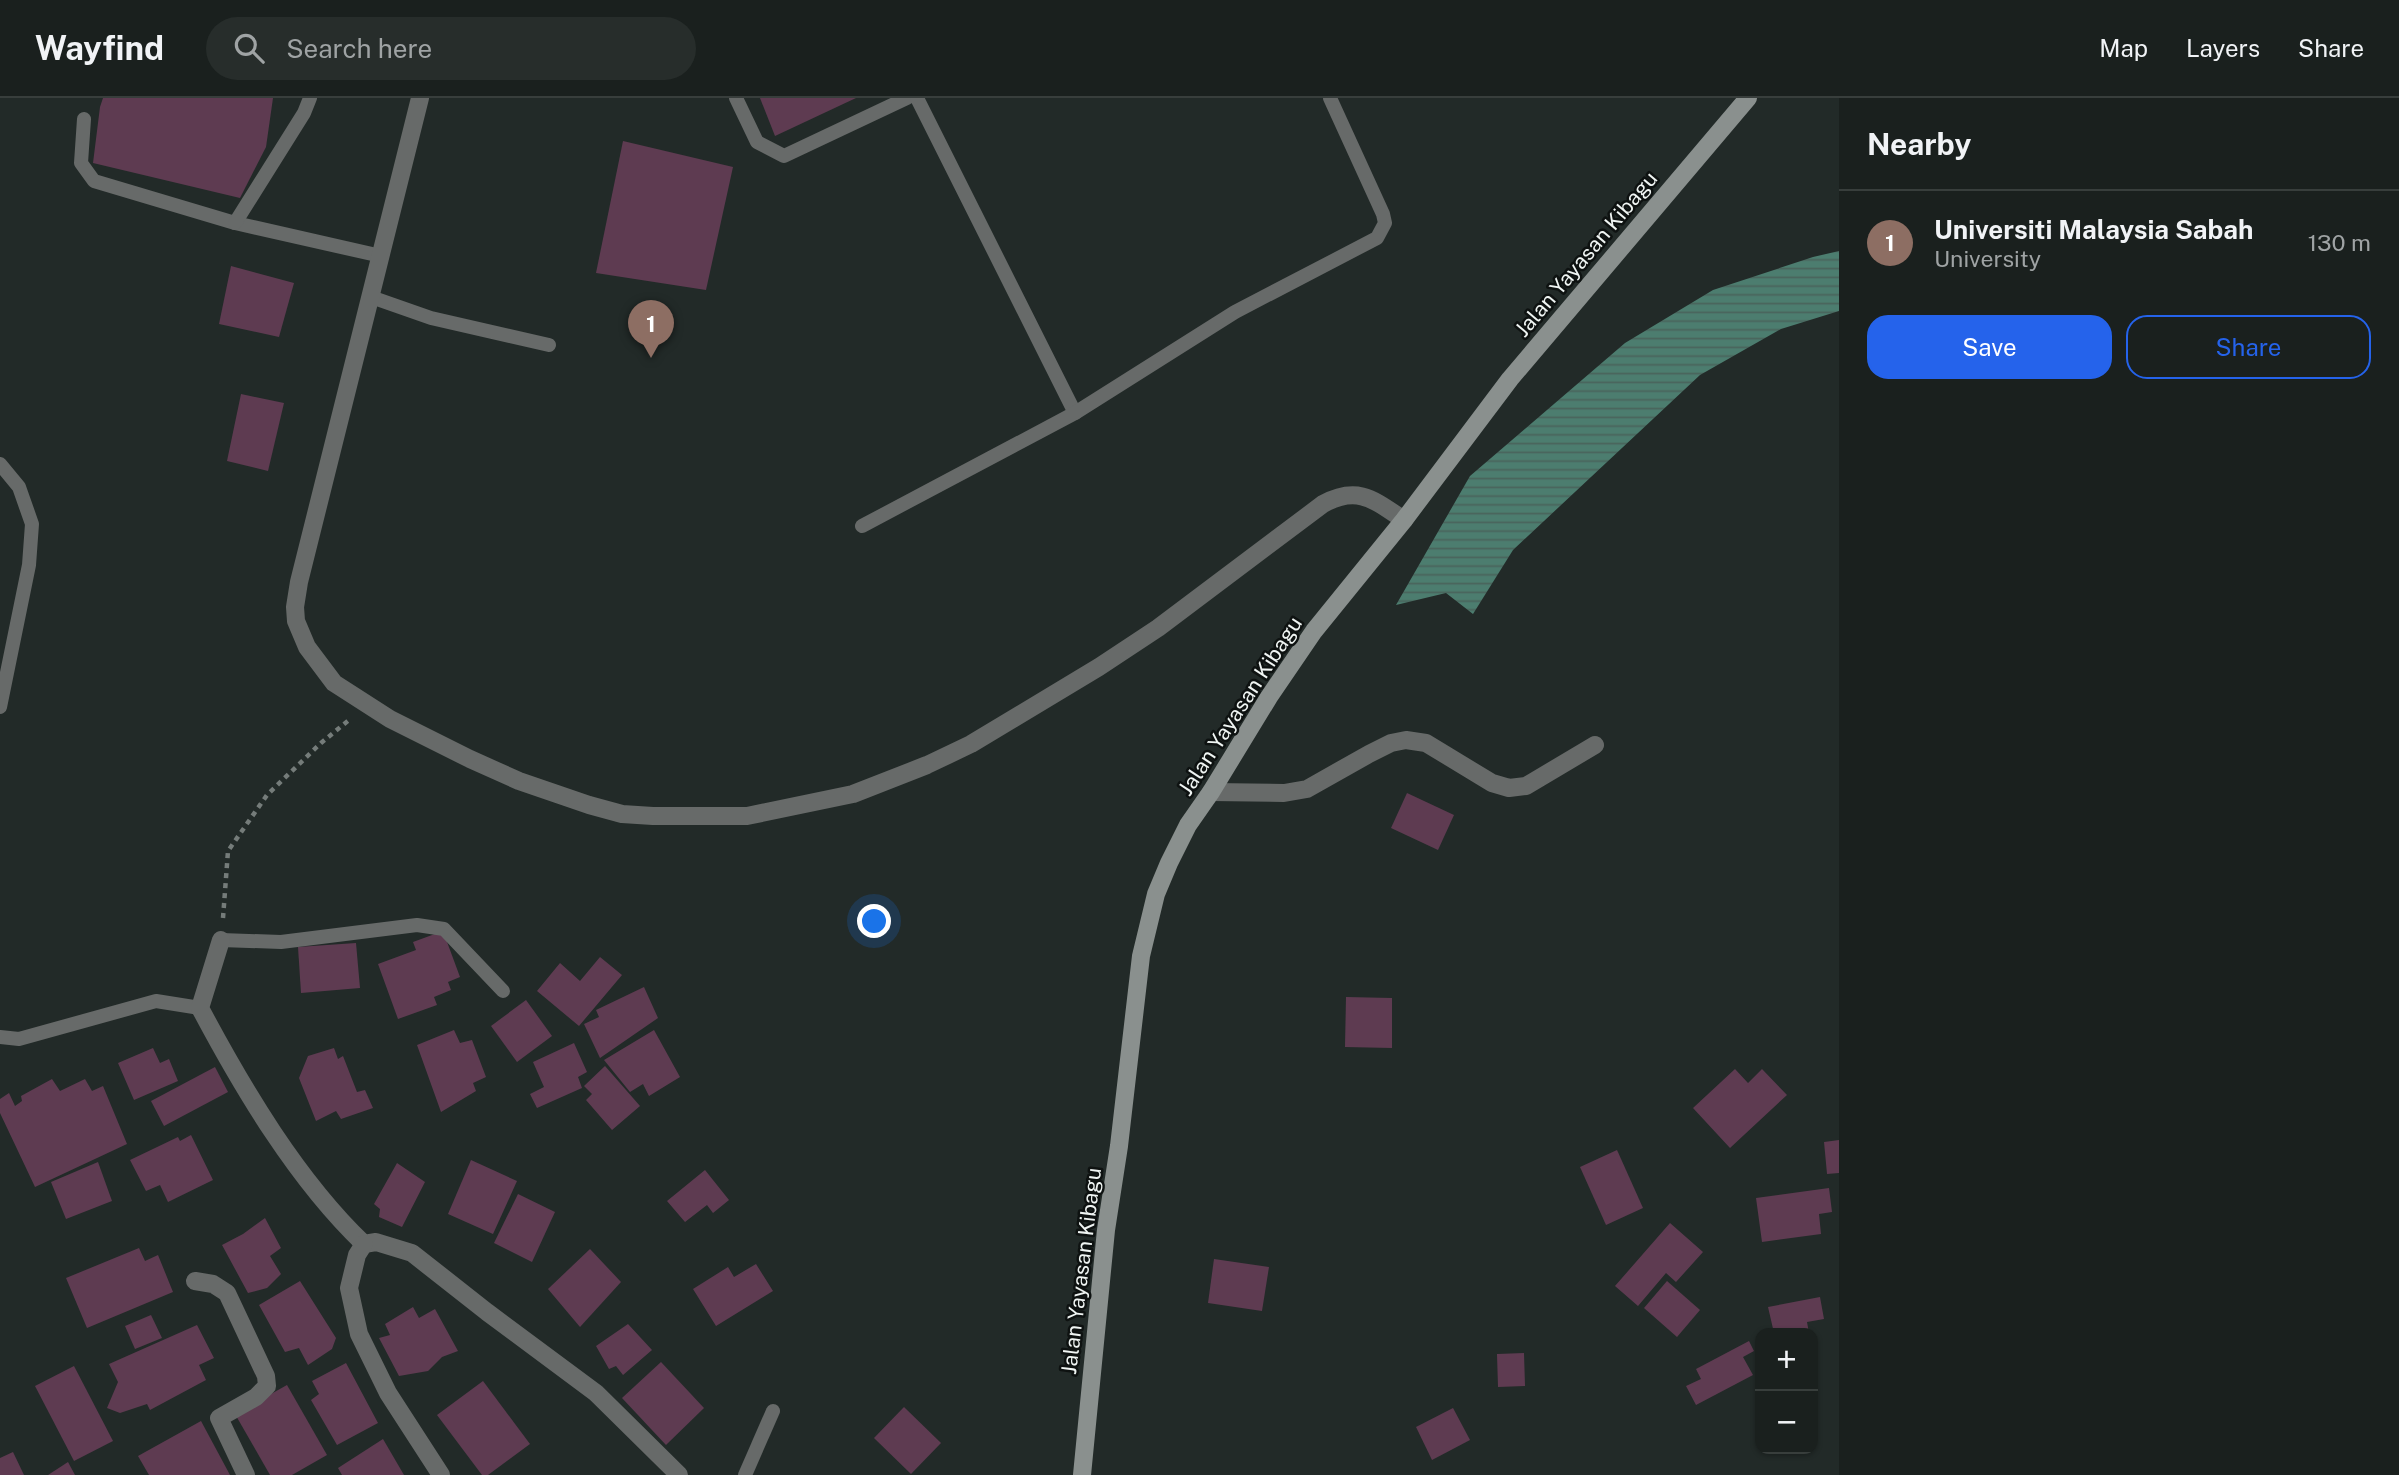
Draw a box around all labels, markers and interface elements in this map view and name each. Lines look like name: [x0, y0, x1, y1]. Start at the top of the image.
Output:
search box: [206, 17, 696, 80]
text: Wayfind: [35, 29, 164, 67]
icon: search: [230, 29, 268, 67]
text: Search here: [286, 33, 432, 64]
text: Map: [2099, 34, 2148, 62]
text: Layers: [2186, 34, 2260, 62]
text: Share: [2298, 34, 2364, 62]
text: Nearby: [1867, 126, 1971, 162]
street label: Jalan Yayasan Kibagu: [1510, 166, 1662, 342]
text: Universiti Malaysia Sabah: [1934, 214, 2253, 245]
text: 1: [1885, 229, 1895, 256]
text: 130 m: [2308, 229, 2371, 256]
text: University: [1934, 245, 2041, 272]
pin: 1: [628, 300, 674, 358]
button: Save: [1867, 315, 2112, 379]
button: Share: [2126, 315, 2371, 379]
street label: Jalan Yayasan Kibagu: [1173, 612, 1307, 800]
your location: [857, 904, 891, 938]
street label: Jalan Yayasan Kibagu: [1056, 1166, 1106, 1376]
map controls: [1755, 1328, 1818, 1454]
button: +: [1755, 1328, 1818, 1391]
button: −: [1755, 1391, 1818, 1454]

